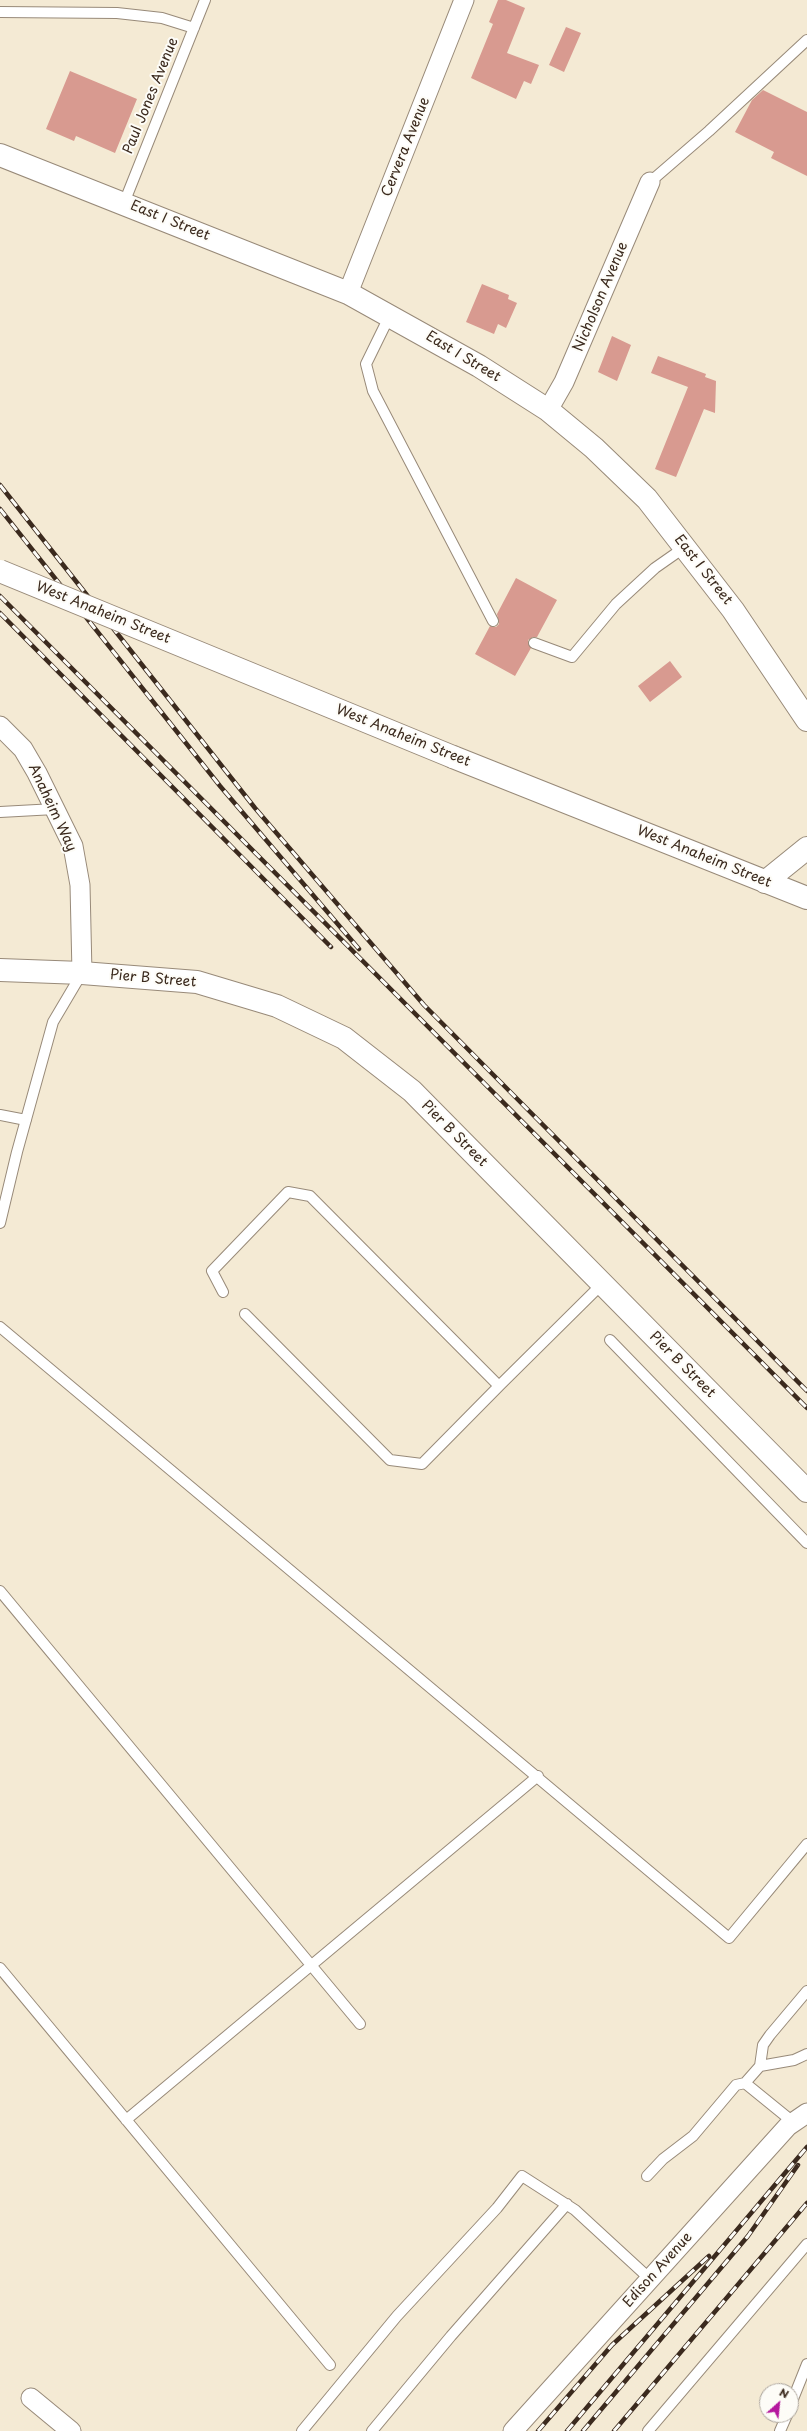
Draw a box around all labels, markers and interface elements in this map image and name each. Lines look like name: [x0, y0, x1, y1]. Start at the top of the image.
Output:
street label: Paul Jones Avenue: [120, 35, 182, 157]
street label: Cervera Avenue: [378, 95, 434, 199]
street label: East I Street: [128, 197, 212, 245]
street label: Nicholson Avenue: [570, 240, 632, 354]
street label: East I Street: [423, 328, 503, 386]
street label: East I Street: [670, 532, 736, 608]
street label: West Anaheim Street: [33, 578, 173, 648]
street label: West Anaheim Street: [333, 701, 473, 771]
street label: Anaheim Way: [24, 762, 80, 854]
street label: West Anaheim Street: [634, 822, 774, 892]
street label: Pier B Street: [109, 967, 197, 991]
street label: Pier B Street: [417, 1097, 491, 1171]
street label: Pier B Street: [645, 1328, 719, 1402]
street label: Edison Avenue: [620, 2229, 696, 2311]
north arrow: [759, 2383, 799, 2423]
text: N: [776, 2383, 792, 2402]

